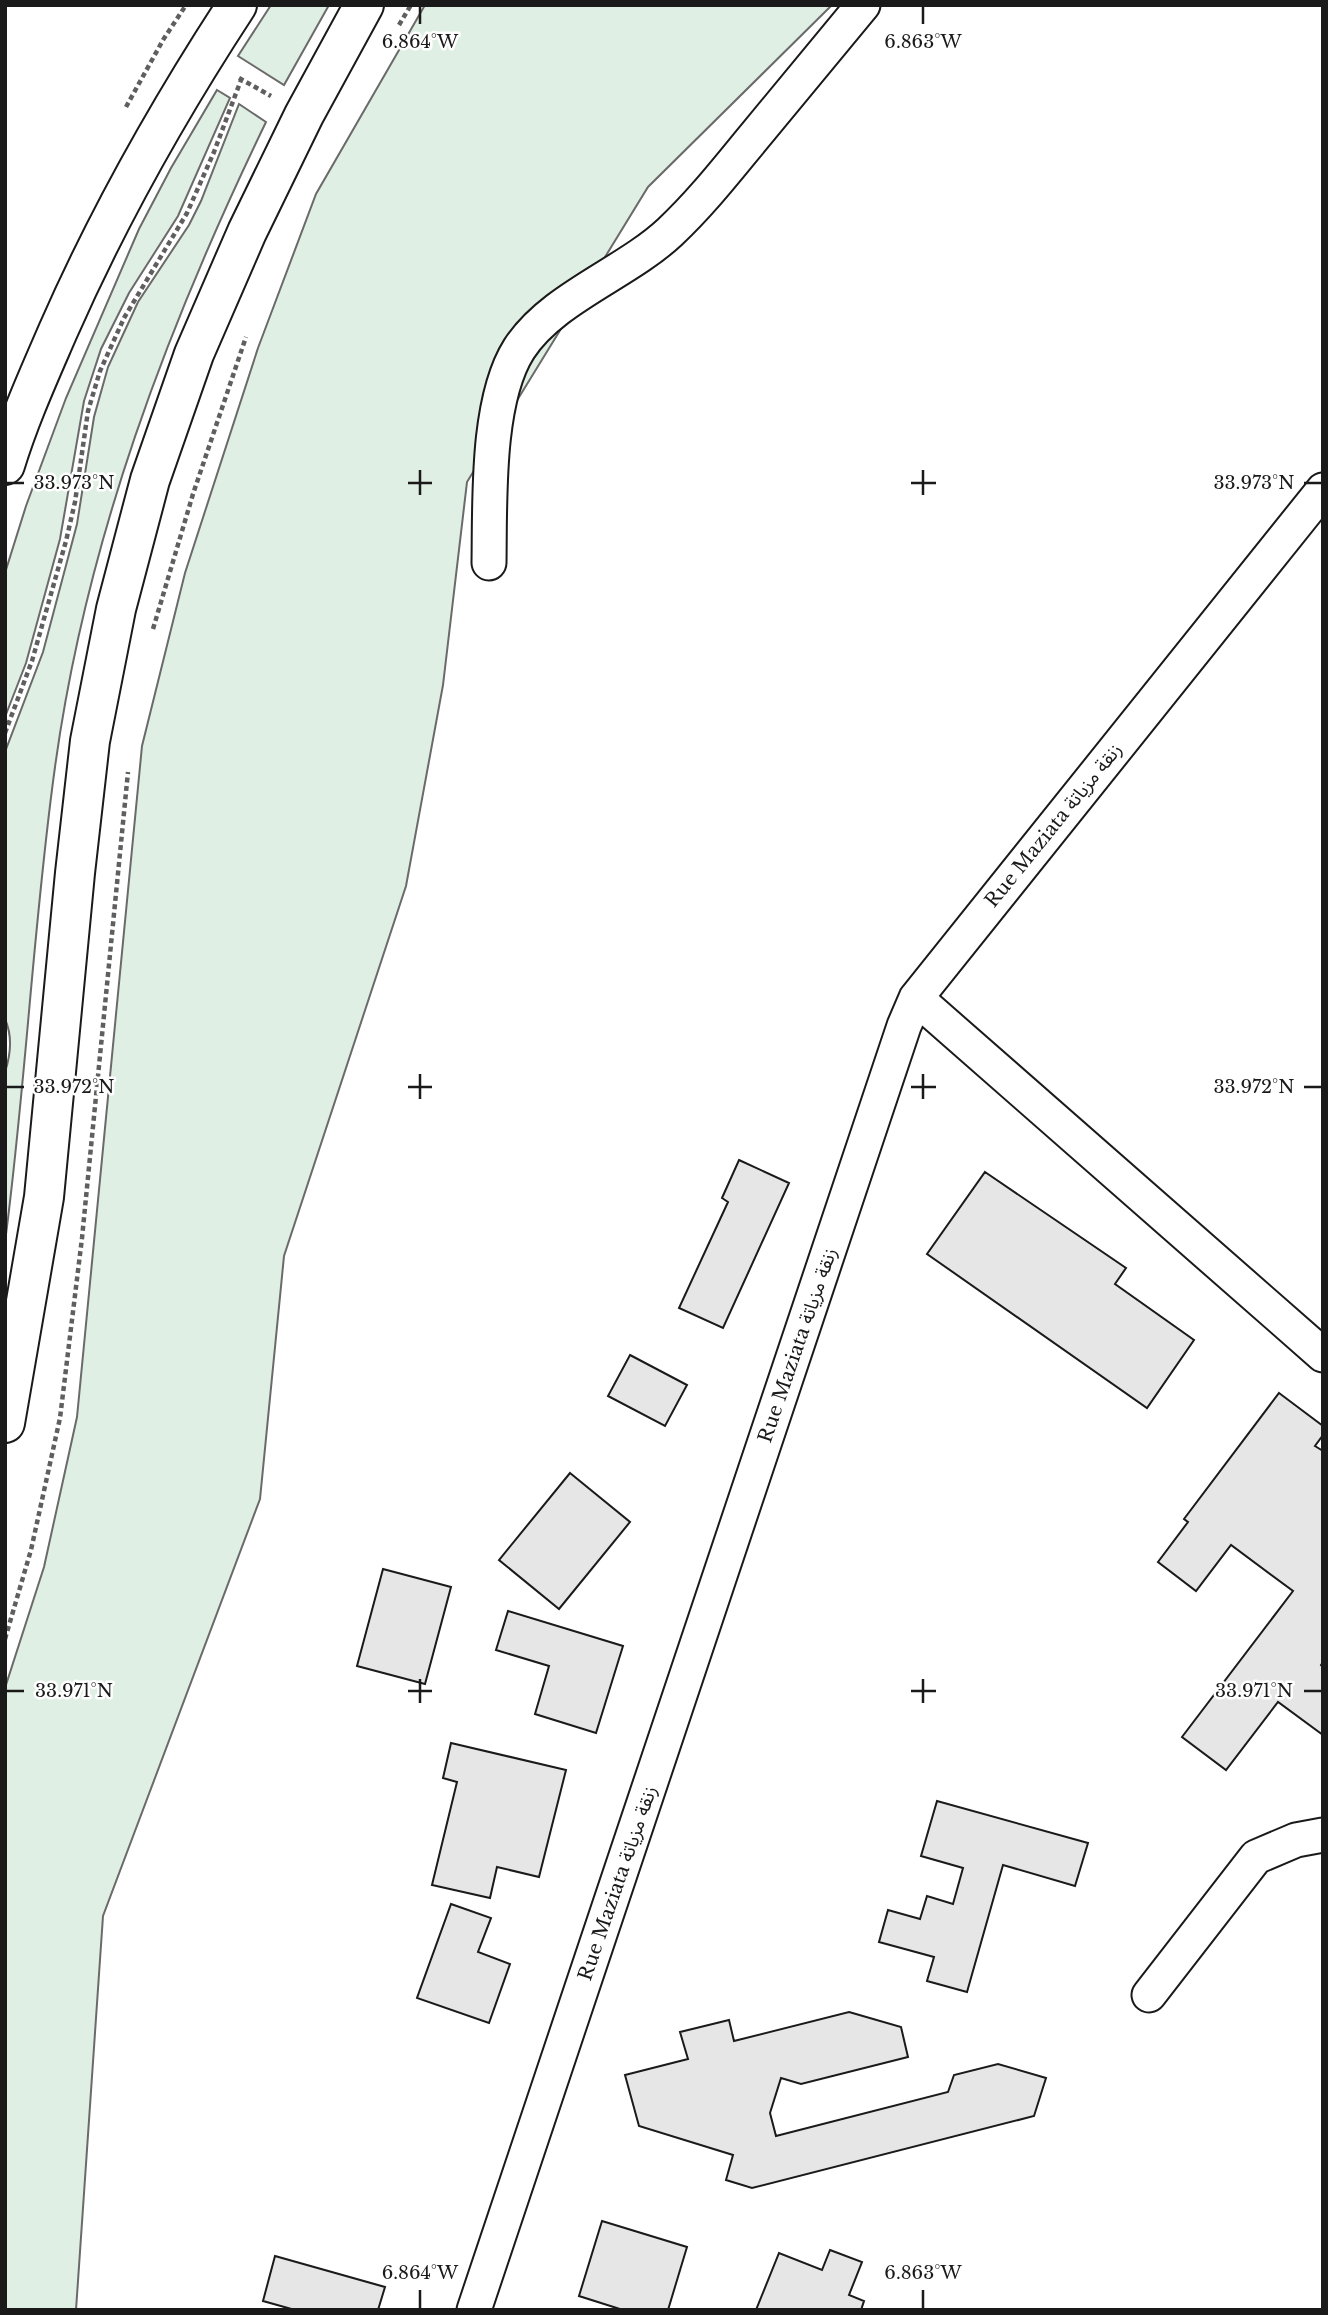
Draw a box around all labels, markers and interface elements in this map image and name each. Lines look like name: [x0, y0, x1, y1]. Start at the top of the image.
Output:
text: 6.864°W: [382, 31, 459, 53]
text: 6.863°W: [884, 31, 962, 53]
text: 33.973°N: [33, 472, 115, 494]
text: 33.973°N: [1213, 472, 1295, 494]
street label: Rue Maziata زنقة مزياتة: [980, 739, 1127, 912]
text: 33.972°N: [33, 1076, 115, 1098]
text: 33.972°N: [1213, 1076, 1295, 1098]
street label: Rue Maziata زنقة مزياتة: [753, 1245, 842, 1446]
text: 33.971°N: [35, 1680, 113, 1702]
text: 33.971°N: [1215, 1680, 1293, 1702]
street label: Rue Maziata زنقة مزياتة: [573, 1783, 662, 1984]
text: 6.864°W: [382, 2262, 459, 2284]
text: 6.863°W: [884, 2262, 962, 2284]

